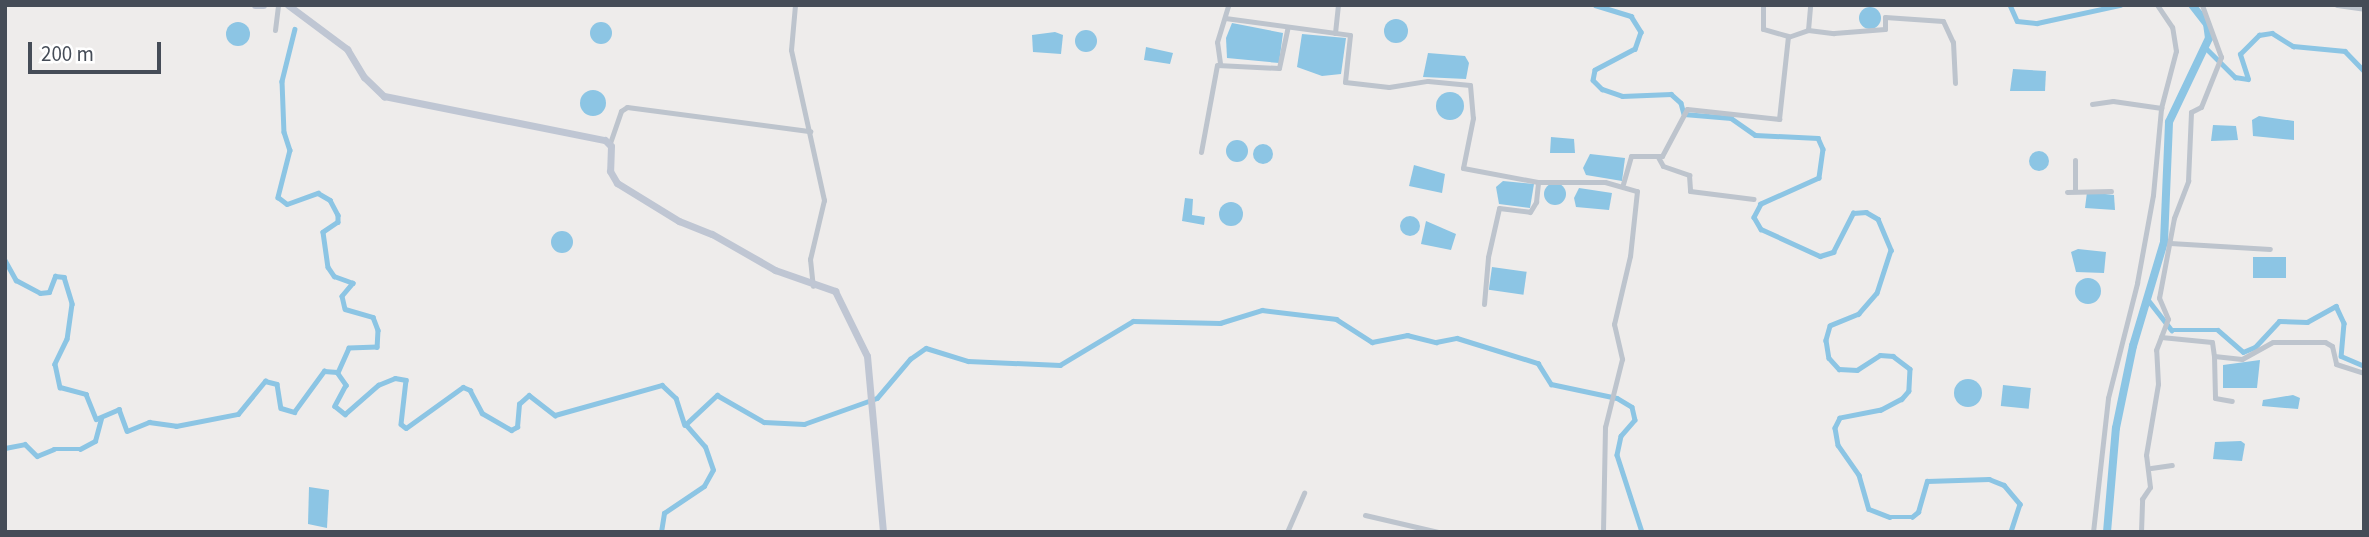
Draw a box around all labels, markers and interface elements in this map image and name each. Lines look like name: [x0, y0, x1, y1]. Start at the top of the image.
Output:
scale bar: [32, 28, 164, 72]
text: 200 m: [41, 39, 94, 69]

